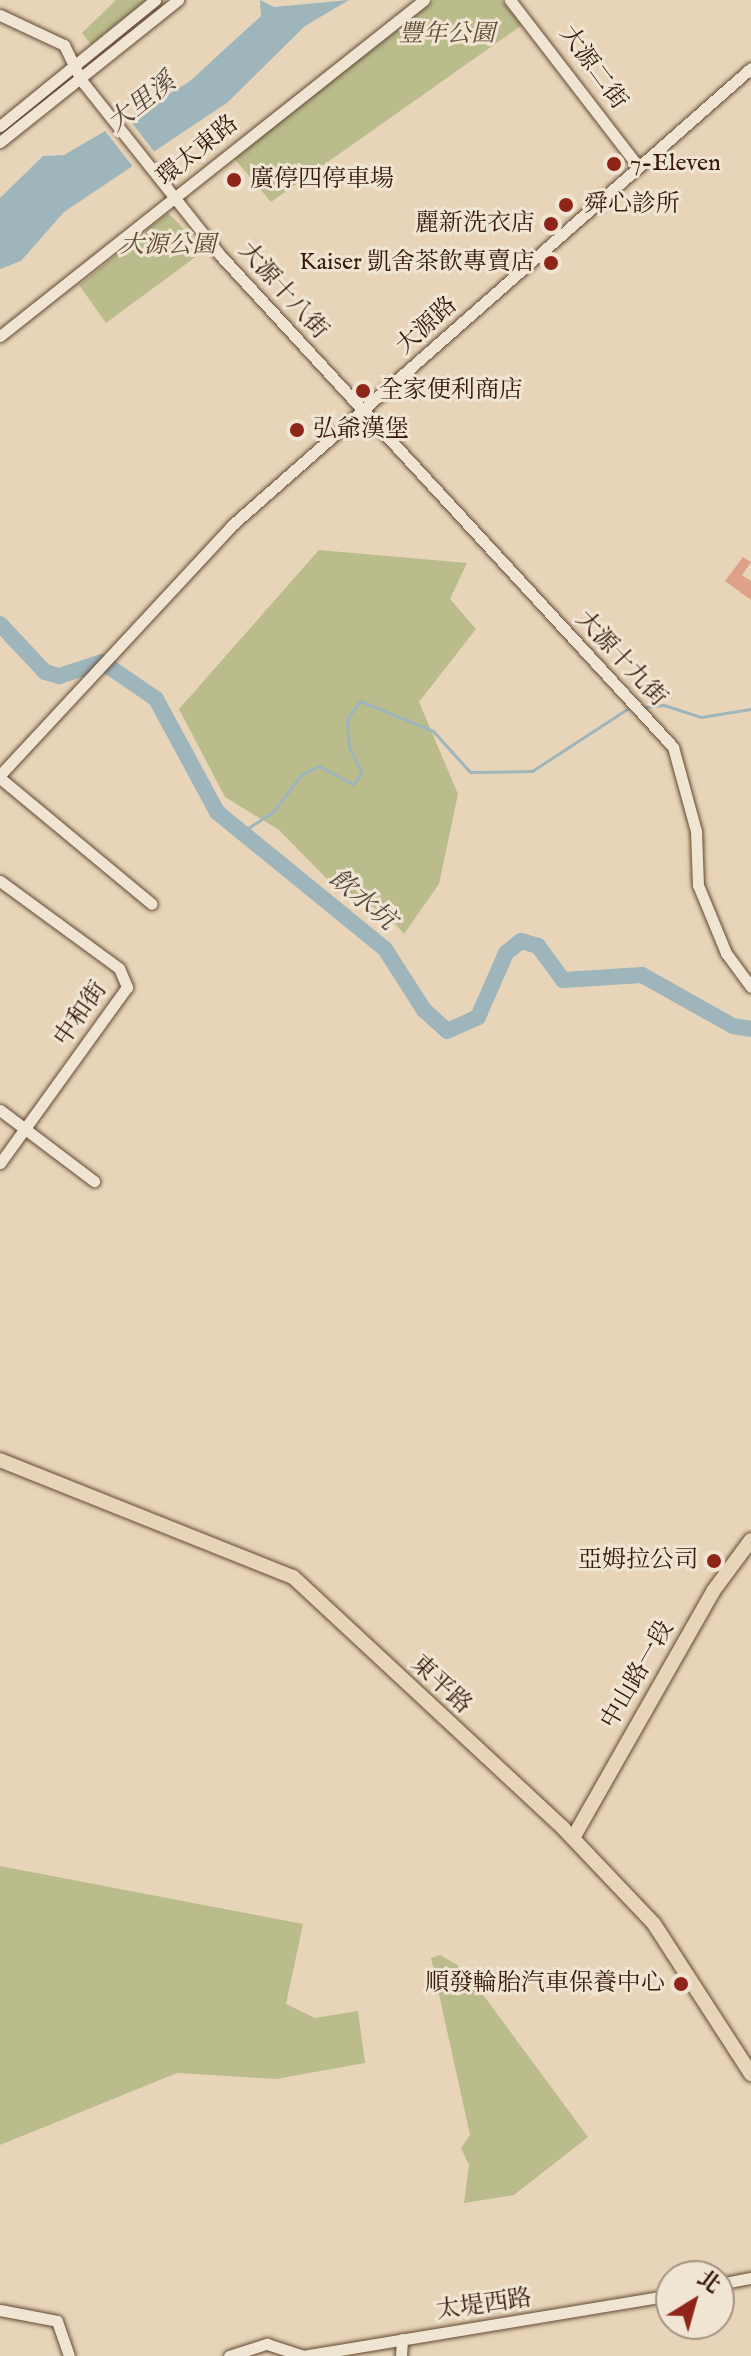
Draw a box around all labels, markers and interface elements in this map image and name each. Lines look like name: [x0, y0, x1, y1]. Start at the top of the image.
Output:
park label: 豐年公園: [399, 21, 495, 49]
street label: 大源二街: [553, 21, 633, 115]
water label: 大里溪: [102, 67, 182, 139]
street label: 環太東路: [152, 110, 244, 192]
place label: 7-Eleven: [630, 150, 721, 178]
marker: 7-Eleven: [605, 155, 623, 173]
place label: 廣停四停車場: [250, 166, 394, 194]
marker: 廣停四停車場: [225, 171, 243, 189]
place label: 舜心診所: [584, 191, 680, 219]
marker: 舜心診所: [555, 194, 577, 216]
place label: 麗新洗衣店: [415, 210, 535, 238]
marker: 麗新洗衣店: [542, 215, 560, 233]
park label: 大源公園: [120, 232, 216, 260]
street label: 大源十八街: [232, 237, 334, 345]
place label: Kaiser 凱舍茶飲專賣店: [299, 249, 535, 277]
marker: Kaiser 凱舍茶飲專賣店: [542, 254, 560, 272]
street label: 大源路: [391, 291, 463, 361]
place label: 全家便利商店: [379, 377, 523, 405]
marker: 全家便利商店: [354, 382, 372, 400]
place label: 弘爺漢堡: [313, 416, 409, 444]
marker: 弘爺漢堡: [288, 421, 306, 439]
street label: 大源十九街: [570, 605, 672, 713]
water label: 飲水坑: [322, 863, 402, 937]
street label: 中和街: [49, 976, 113, 1052]
place label: 亞姆拉公司: [578, 1547, 698, 1575]
marker: 亞姆拉公司: [705, 1552, 723, 1570]
street label: 中山路一段: [596, 1616, 680, 1734]
street label: 東平路: [405, 1650, 477, 1720]
place label: 順發輪胎汽車保養中心: [425, 1970, 665, 1998]
marker: 順發輪胎汽車保養中心: [672, 1975, 690, 1993]
north arrow: [655, 2260, 735, 2340]
text: 北: [691, 2265, 725, 2300]
street label: 太堤西路: [434, 2284, 534, 2326]

